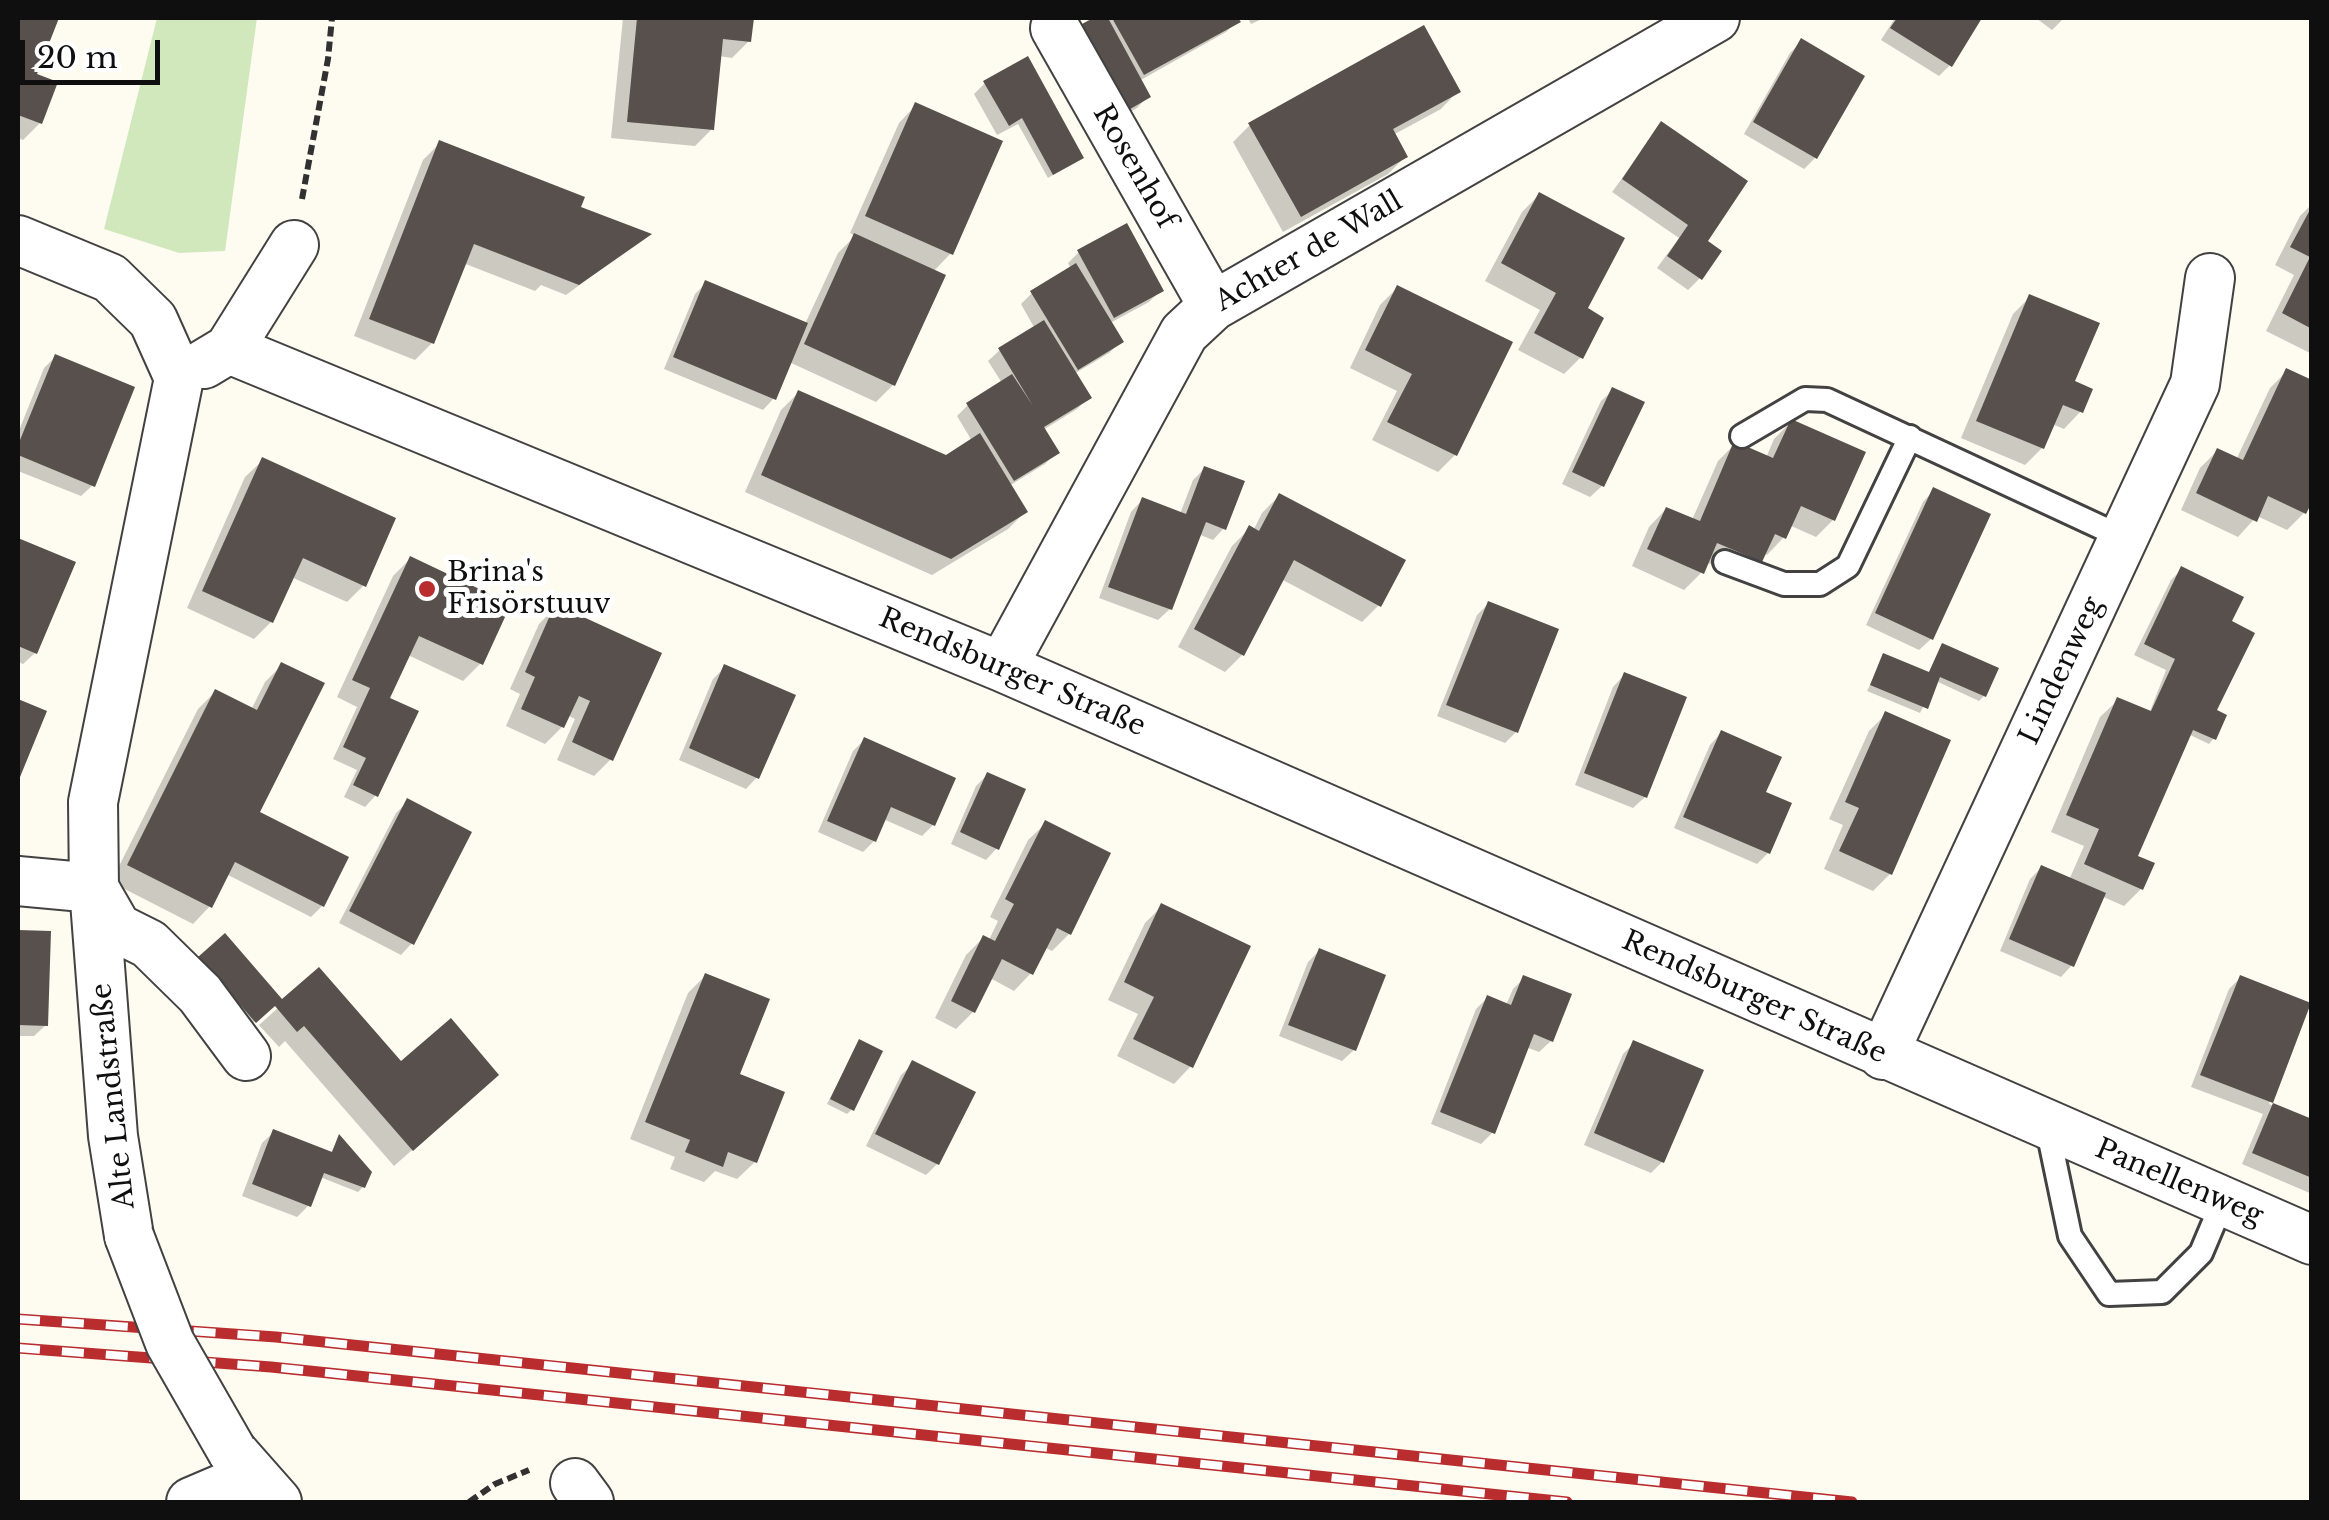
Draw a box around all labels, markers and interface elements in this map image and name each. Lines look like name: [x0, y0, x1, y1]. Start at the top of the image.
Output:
scale bar: [25, 20, 165, 82]
text: 20 m: [37, 39, 118, 76]
street label: Rosenhof: [1085, 99, 1183, 235]
street label: Achter de Wall: [1209, 185, 1409, 319]
place label: Brina's Frisörstuuv: [447, 556, 611, 622]
marker: Brina's Frisörstuuv: [416, 578, 438, 600]
street label: Lindenweg: [2013, 592, 2111, 750]
street label: Rendsburger Straße: [874, 602, 1150, 744]
street label: Rendsburger Straße: [1617, 925, 1891, 1071]
street label: Alte Landstraße: [85, 981, 143, 1211]
street label: Panellenweg: [2090, 1133, 2268, 1233]

